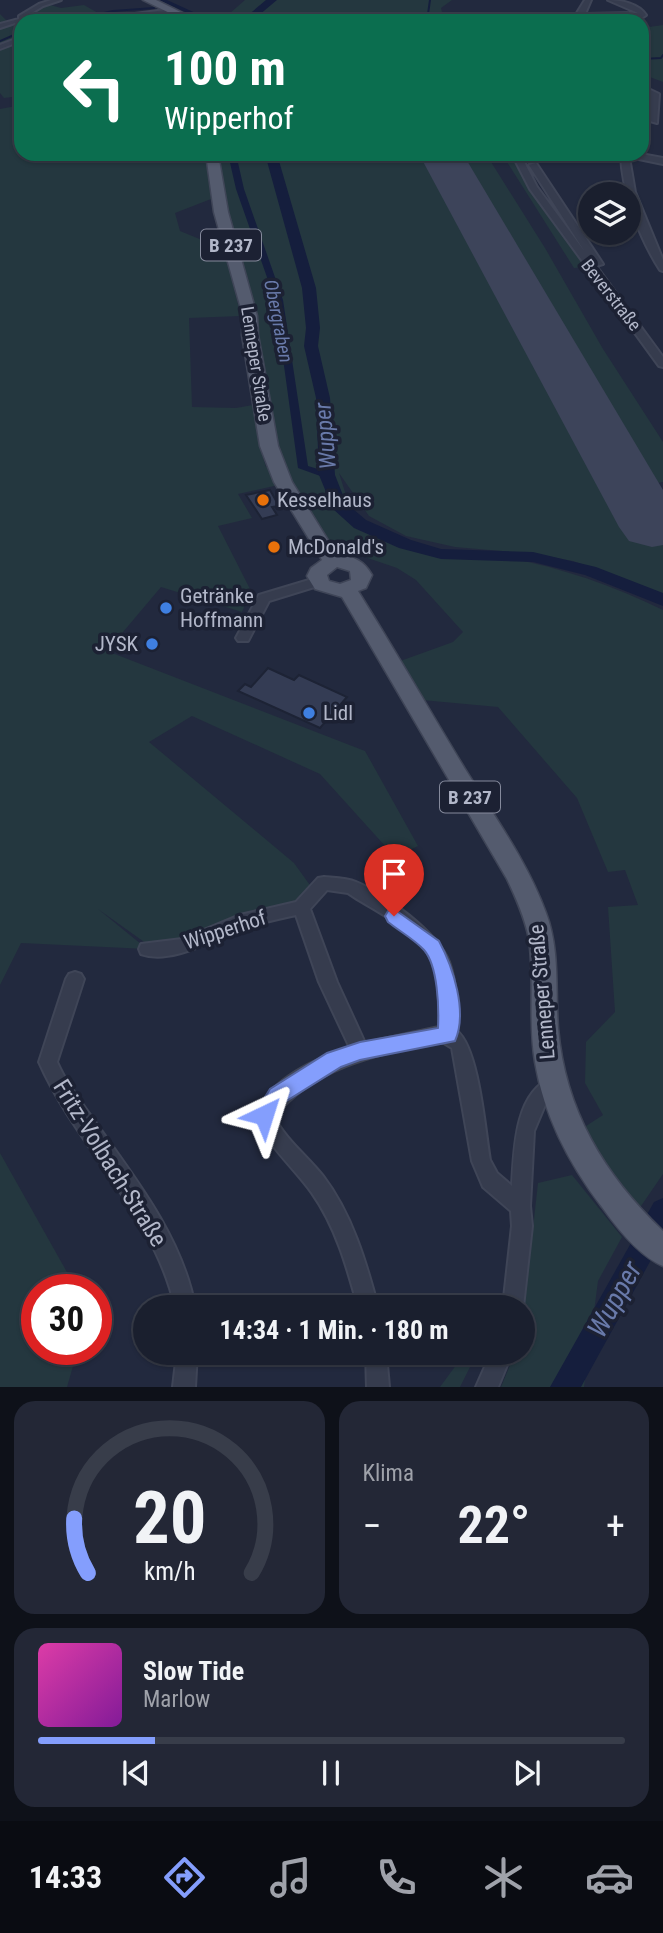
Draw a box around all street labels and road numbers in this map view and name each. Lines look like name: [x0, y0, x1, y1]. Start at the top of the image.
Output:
road number: B 237: [201, 230, 261, 260]
street label: Beverstraße: [577, 255, 646, 335]
street label: Lenneper Straße: [237, 305, 276, 423]
road number: B 237: [440, 782, 500, 812]
street label: Wipperhof: [181, 905, 270, 955]
street label: Lenneper Straße: [524, 923, 560, 1060]
street label: Fritz-Volbach-Straße: [47, 1074, 173, 1252]

